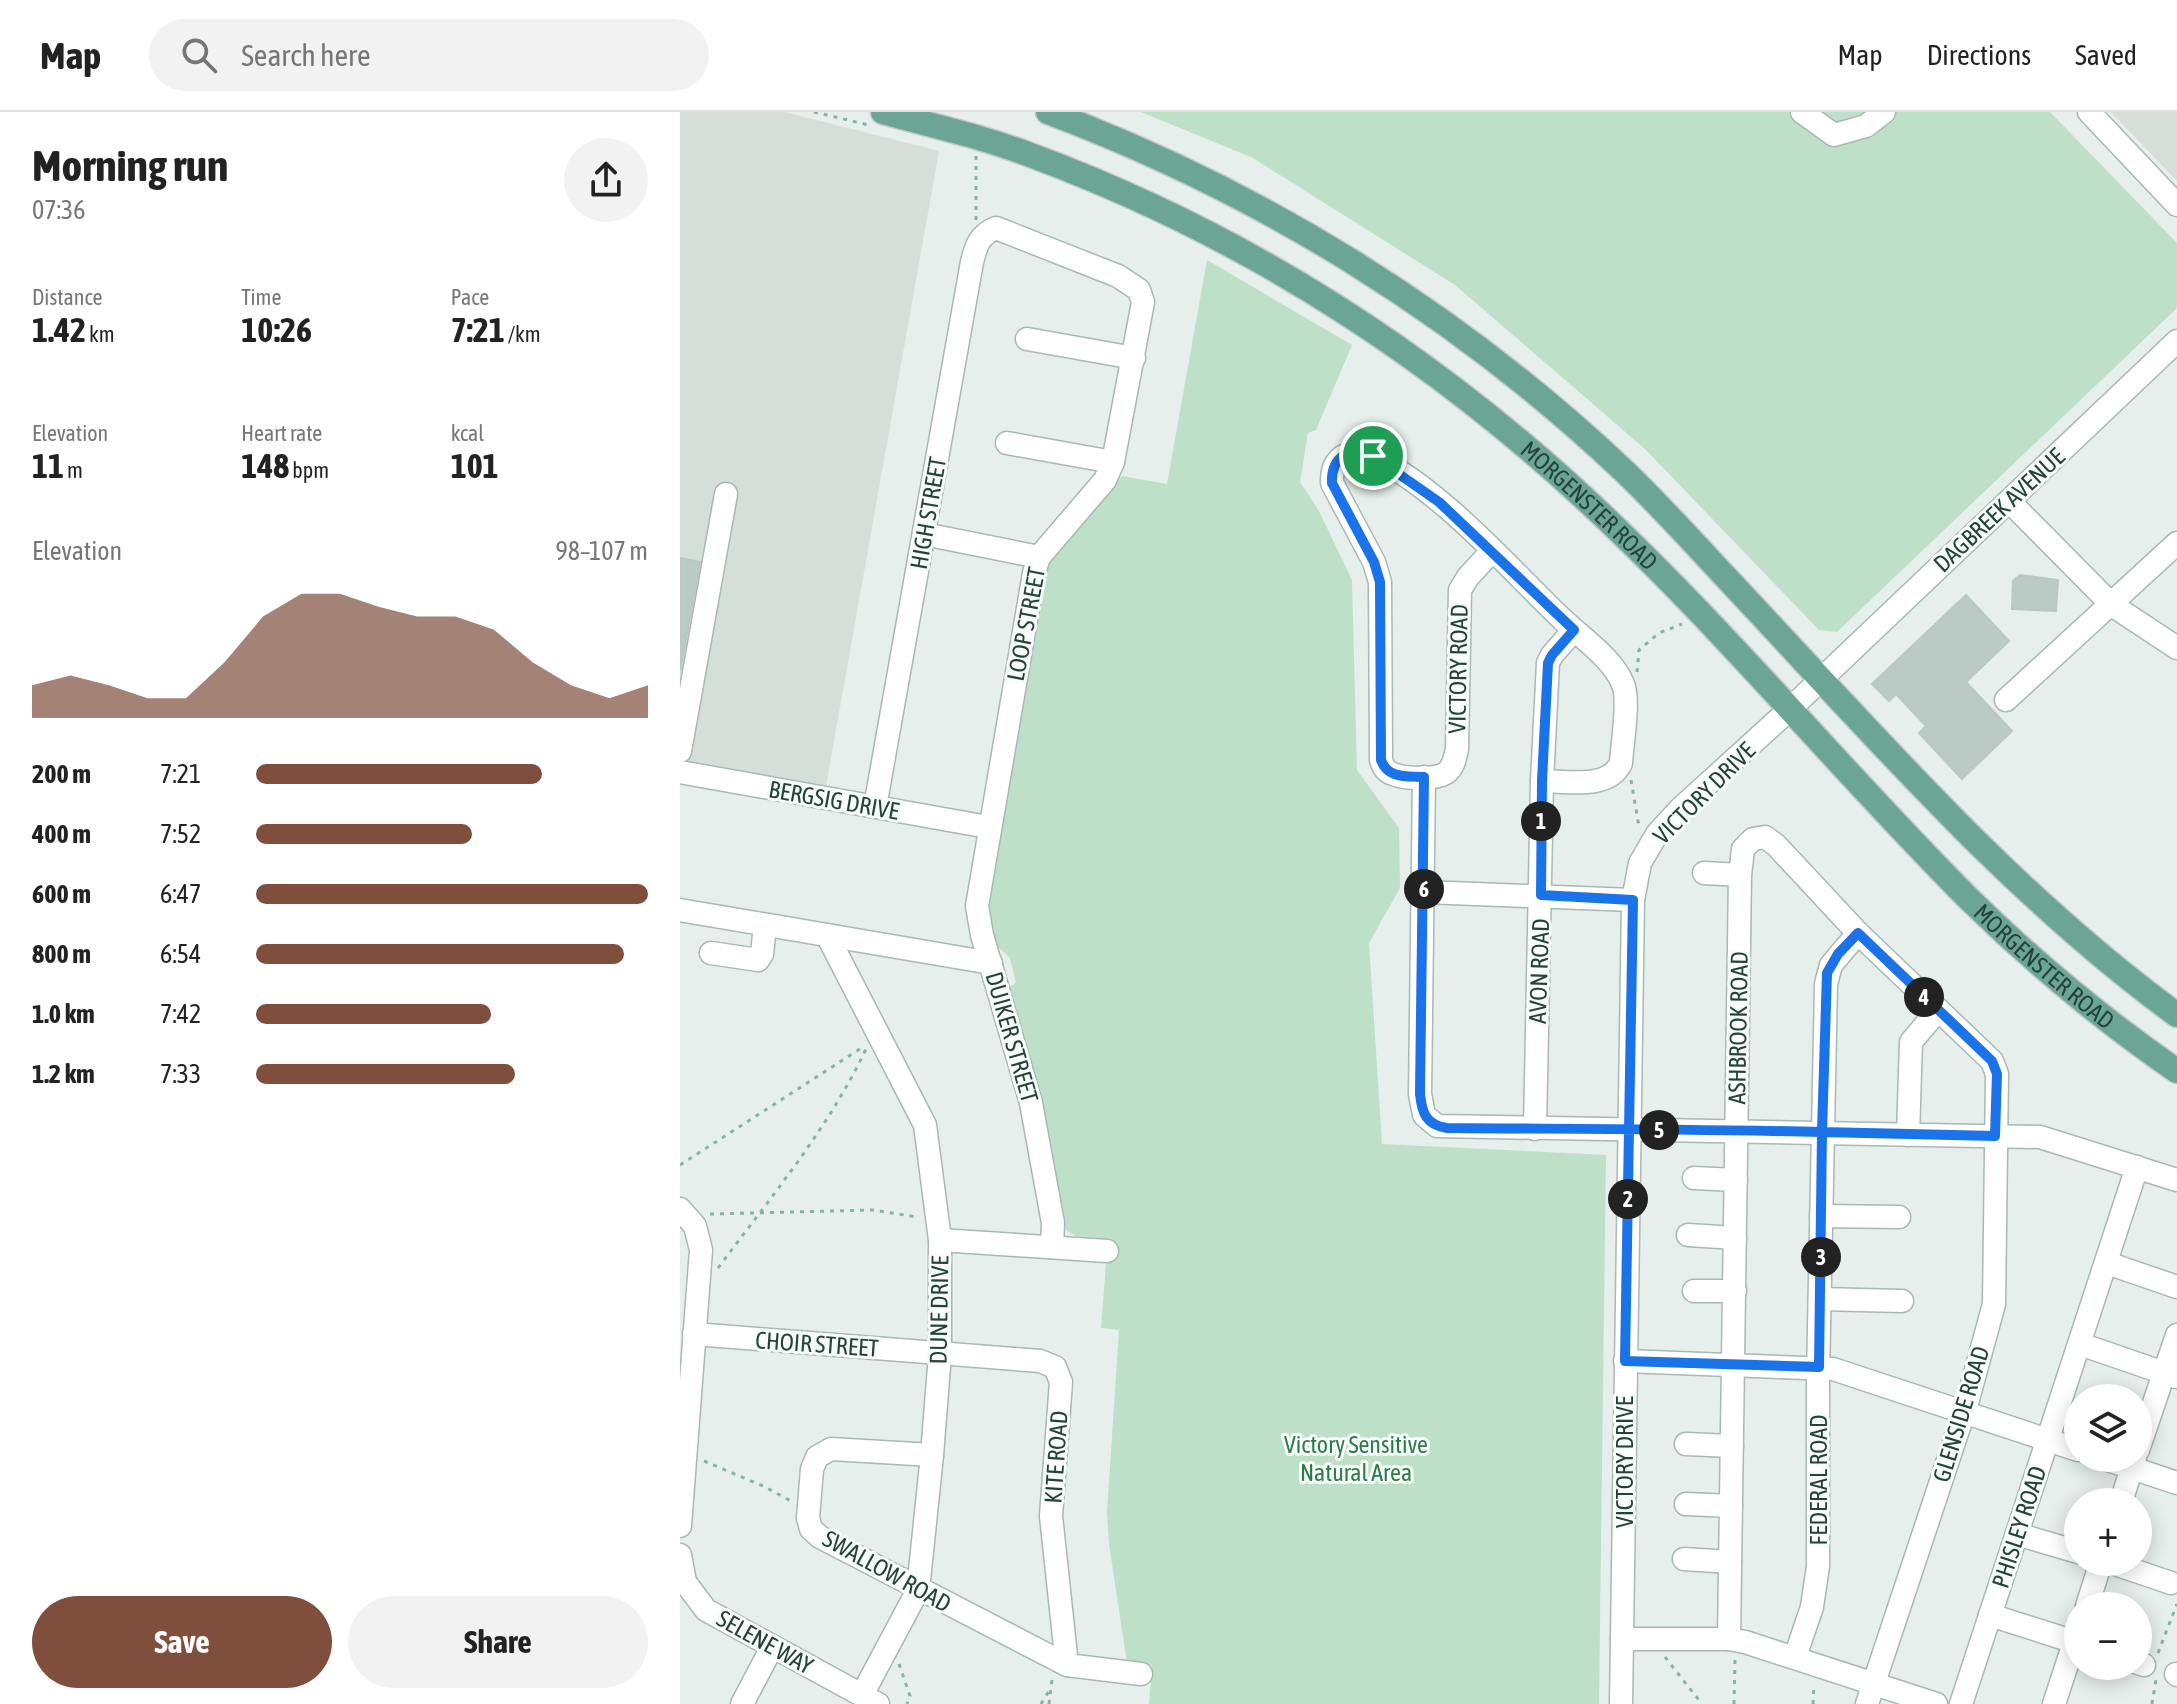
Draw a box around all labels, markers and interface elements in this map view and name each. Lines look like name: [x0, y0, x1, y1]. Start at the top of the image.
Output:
search box: [149, 19, 709, 91]
icon: search: [177, 33, 221, 77]
text: Map: [40, 34, 101, 77]
text: Search here: [241, 38, 371, 72]
text: Map: [1838, 39, 1883, 71]
text: Directions: [1927, 39, 2031, 71]
text: Saved: [2075, 39, 2137, 71]
button: share: [564, 138, 648, 222]
text: Morning run: [32, 140, 228, 190]
text: 07:36: [32, 195, 86, 225]
text: Distance: [32, 284, 103, 310]
text: Time: [241, 284, 281, 310]
text: Pace: [451, 284, 489, 310]
text: 1.42: [32, 310, 86, 349]
text: 10:26: [241, 310, 312, 349]
text: 7:21: [451, 310, 505, 349]
text: km: [86, 321, 115, 347]
text: /km: [505, 321, 541, 347]
text: Elevation: [32, 420, 108, 446]
text: Heart rate: [241, 420, 322, 446]
text: kcal: [451, 420, 484, 446]
pin: [1339, 422, 1407, 490]
icon: arrive: [1351, 434, 1395, 478]
street label: MORGENSTER ROAD: [1516, 435, 1663, 575]
street label: DAGBREEK AVENUE: [1928, 443, 2070, 577]
text: 11: [32, 446, 64, 485]
text: 148: [241, 446, 289, 485]
text: 101: [451, 446, 499, 485]
street label: HIGH STREET: [905, 454, 951, 571]
text: m: [64, 457, 83, 483]
text: bpm: [289, 457, 329, 483]
text: Elevation: [32, 536, 122, 566]
text: 98–107 m: [556, 536, 648, 566]
street label: LOOP STREET: [1002, 564, 1050, 683]
street label: VICTORY ROAD: [1443, 604, 1473, 734]
street label: VICTORY DRIVE: [1648, 737, 1760, 849]
text: 200 m: [32, 759, 91, 789]
text: 7:21: [160, 759, 201, 789]
street label: BERGSIG DRIVE: [767, 775, 901, 825]
pin: 1: [1521, 801, 1561, 841]
text: 1: [1536, 808, 1546, 834]
text: 400 m: [32, 819, 91, 849]
text: 7:52: [160, 819, 201, 849]
pin: 6: [1404, 869, 1444, 909]
text: 6: [1419, 876, 1429, 902]
text: 600 m: [32, 879, 91, 909]
text: 6:47: [160, 879, 201, 909]
street label: MORGENSTER ROAD: [1969, 898, 2120, 1034]
street label: AVON ROAD: [1524, 918, 1554, 1024]
text: 800 m: [32, 939, 91, 969]
text: 6:54: [160, 939, 201, 969]
street label: ASHBROOK ROAD: [1723, 951, 1753, 1105]
street label: DUIKER STREET: [980, 969, 1044, 1106]
pin: 4: [1904, 977, 1944, 1017]
text: 4: [1919, 984, 1929, 1010]
text: 1.0 km: [32, 999, 95, 1029]
text: 7:42: [160, 999, 201, 1029]
text: 1.2 km: [32, 1059, 95, 1089]
text: 7:33: [160, 1059, 201, 1089]
pin: 5: [1639, 1110, 1679, 1150]
text: 5: [1654, 1117, 1664, 1143]
pin: 2: [1608, 1179, 1648, 1219]
text: 2: [1623, 1186, 1633, 1212]
pin: 3: [1801, 1237, 1841, 1277]
text: 3: [1816, 1244, 1826, 1270]
street label: DUNE DRIVE: [925, 1255, 953, 1365]
street label: CHOIR STREET: [754, 1326, 880, 1362]
street label: GLENSIDE ROAD: [1928, 1343, 1994, 1485]
map controls: [2064, 1384, 2152, 1680]
button: layers: [2064, 1384, 2152, 1472]
street label: VICTORY DRIVE: [1611, 1396, 1638, 1528]
street label: KITE ROAD: [1039, 1410, 1073, 1504]
street label: FEDERAL ROAD: [1805, 1415, 1832, 1545]
park label: Victory Sensitive Natural Area: [1284, 1431, 1428, 1486]
street label: PHISLEY ROAD: [1987, 1463, 2051, 1591]
button: +: [2064, 1488, 2152, 1576]
street label: SWALLOW ROAD: [818, 1525, 956, 1617]
button: −: [2064, 1592, 2152, 1680]
button: Save: [32, 1596, 332, 1688]
button: Share: [348, 1596, 648, 1688]
street label: SELENE WAY: [712, 1605, 818, 1680]

